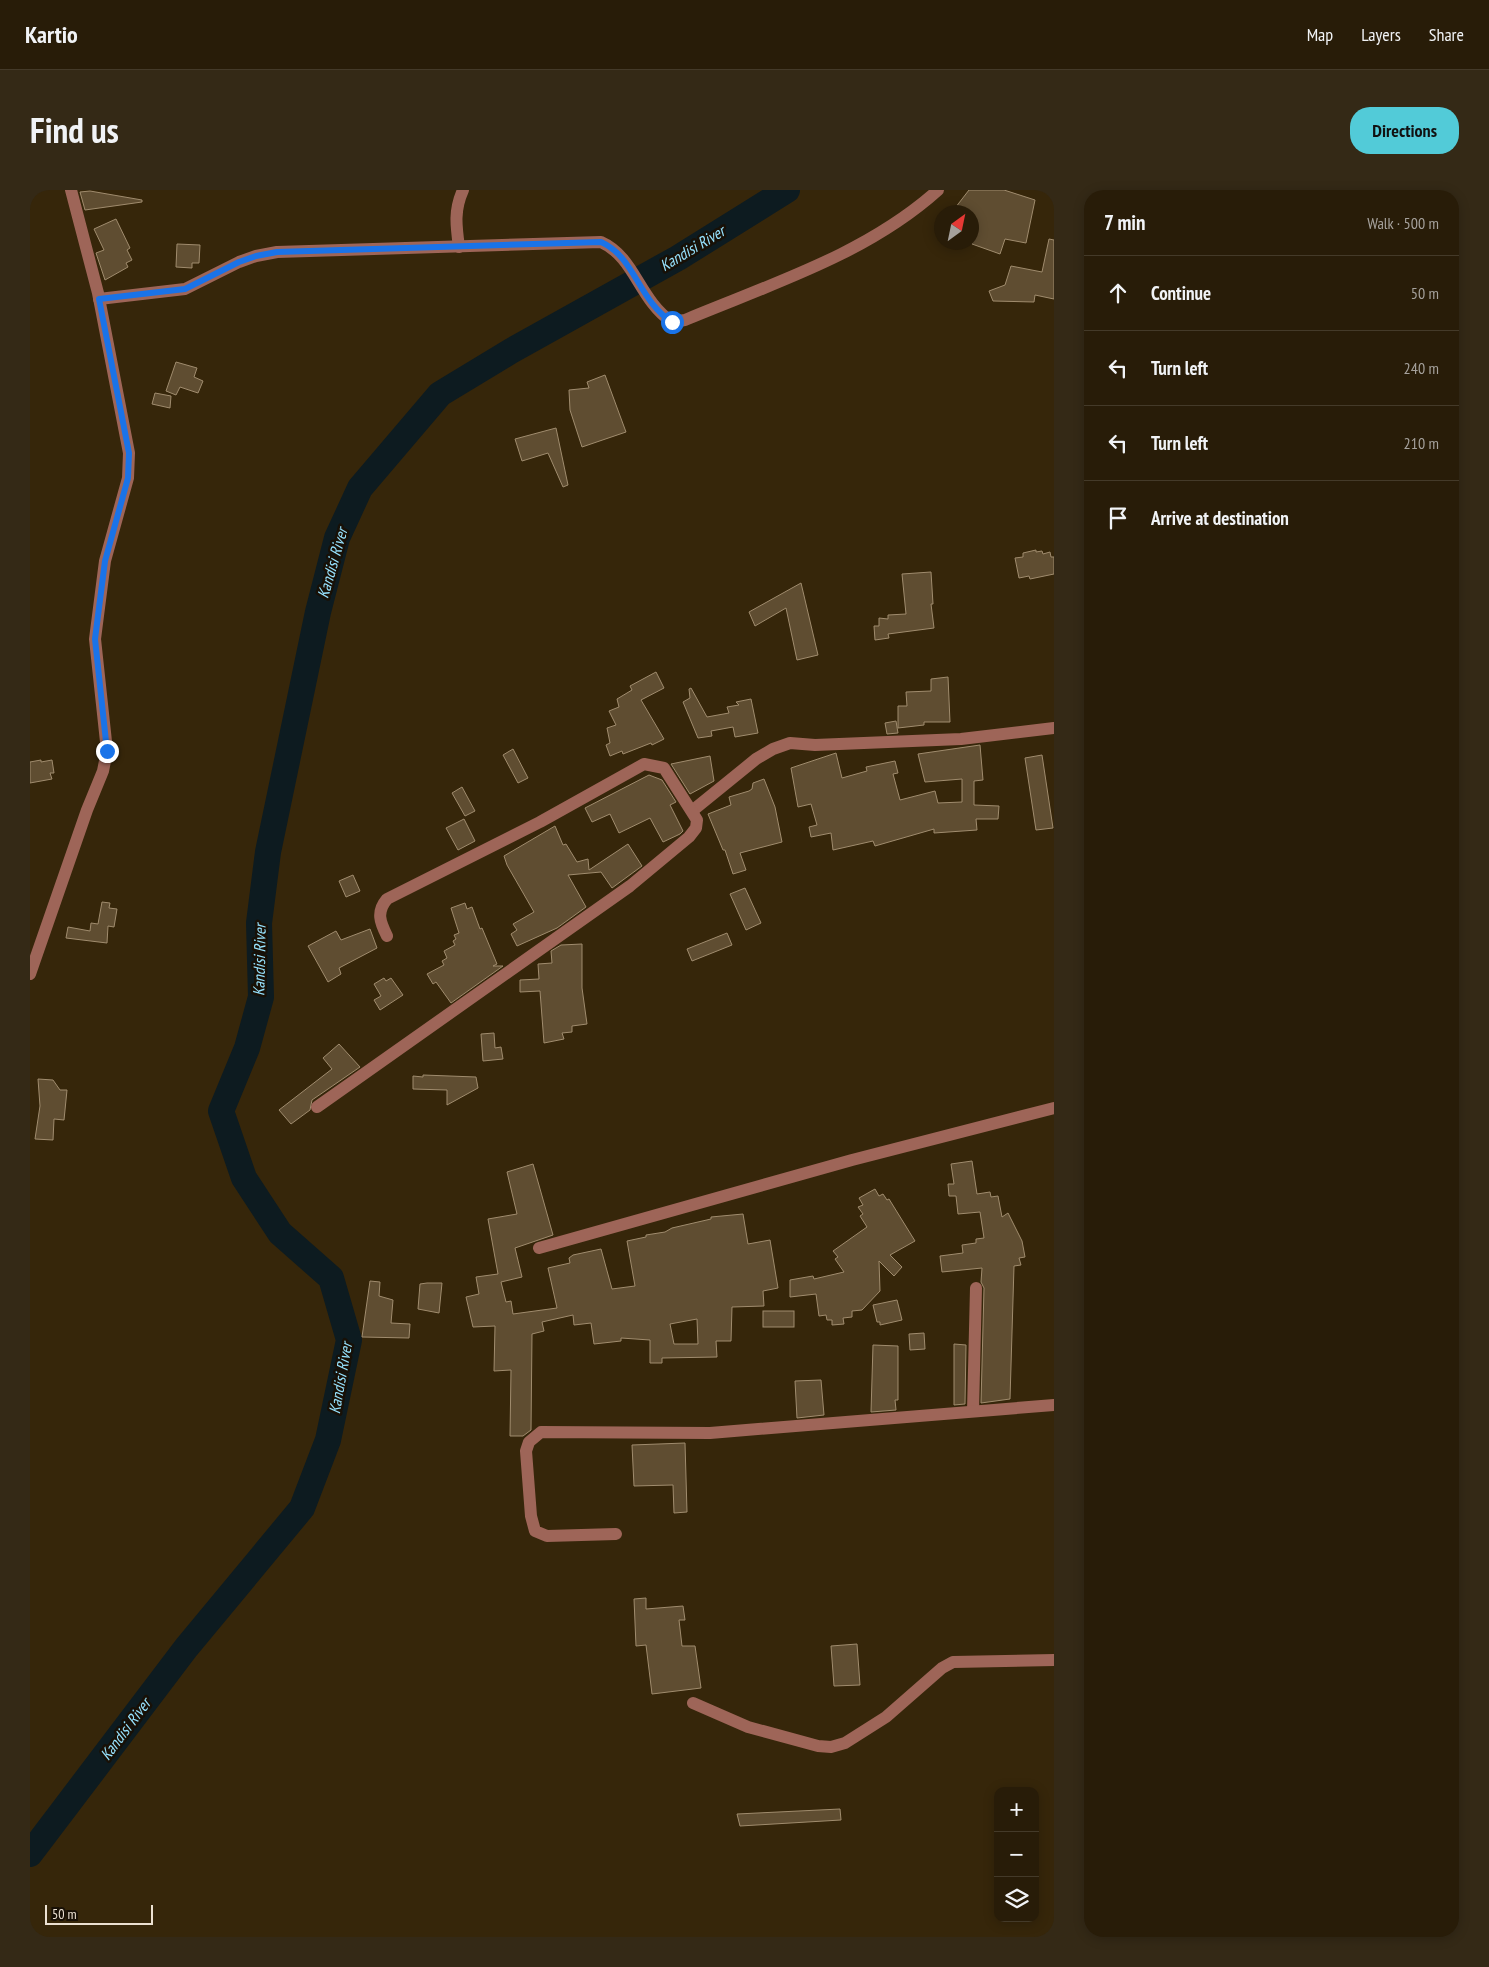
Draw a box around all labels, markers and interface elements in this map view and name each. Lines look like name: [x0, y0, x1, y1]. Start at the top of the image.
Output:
text: Kartio: [25, 19, 78, 50]
text: Map: [1307, 23, 1333, 46]
text: Layers: [1361, 23, 1401, 46]
text: Share: [1429, 23, 1464, 46]
text: Find us: [30, 107, 119, 153]
button: Directions: [1350, 107, 1459, 154]
north arrow: [934, 205, 979, 250]
text: 7 min: [1104, 209, 1146, 236]
text: Walk · 500 m: [1367, 213, 1439, 233]
water label: Kandisi River: [656, 220, 730, 275]
icon: ahead: [1104, 279, 1132, 307]
text: Continue: [1151, 281, 1211, 305]
text: 50 m: [1411, 283, 1439, 303]
route start: [661, 311, 684, 334]
icon: left: [1104, 354, 1132, 382]
text: Turn left: [1151, 356, 1208, 380]
text: 240 m: [1404, 358, 1439, 378]
icon: left: [1104, 429, 1132, 457]
text: Turn left: [1151, 431, 1208, 455]
text: 210 m: [1404, 433, 1439, 453]
icon: arrive: [1104, 504, 1132, 532]
text: Arrive at destination: [1151, 506, 1289, 530]
water label: Kandisi River: [312, 523, 352, 600]
route end: [96, 740, 119, 763]
water label: Kandisi River: [248, 921, 270, 996]
water label: Kandisi River: [324, 1338, 357, 1415]
water label: Kandisi River: [95, 1692, 156, 1764]
map controls: [994, 1787, 1039, 1922]
button: +: [994, 1787, 1039, 1832]
button: −: [994, 1832, 1039, 1877]
button: layers: [994, 1877, 1039, 1922]
scale bar: [45, 1902, 152, 1925]
text: 50 m: [52, 1905, 77, 1923]

